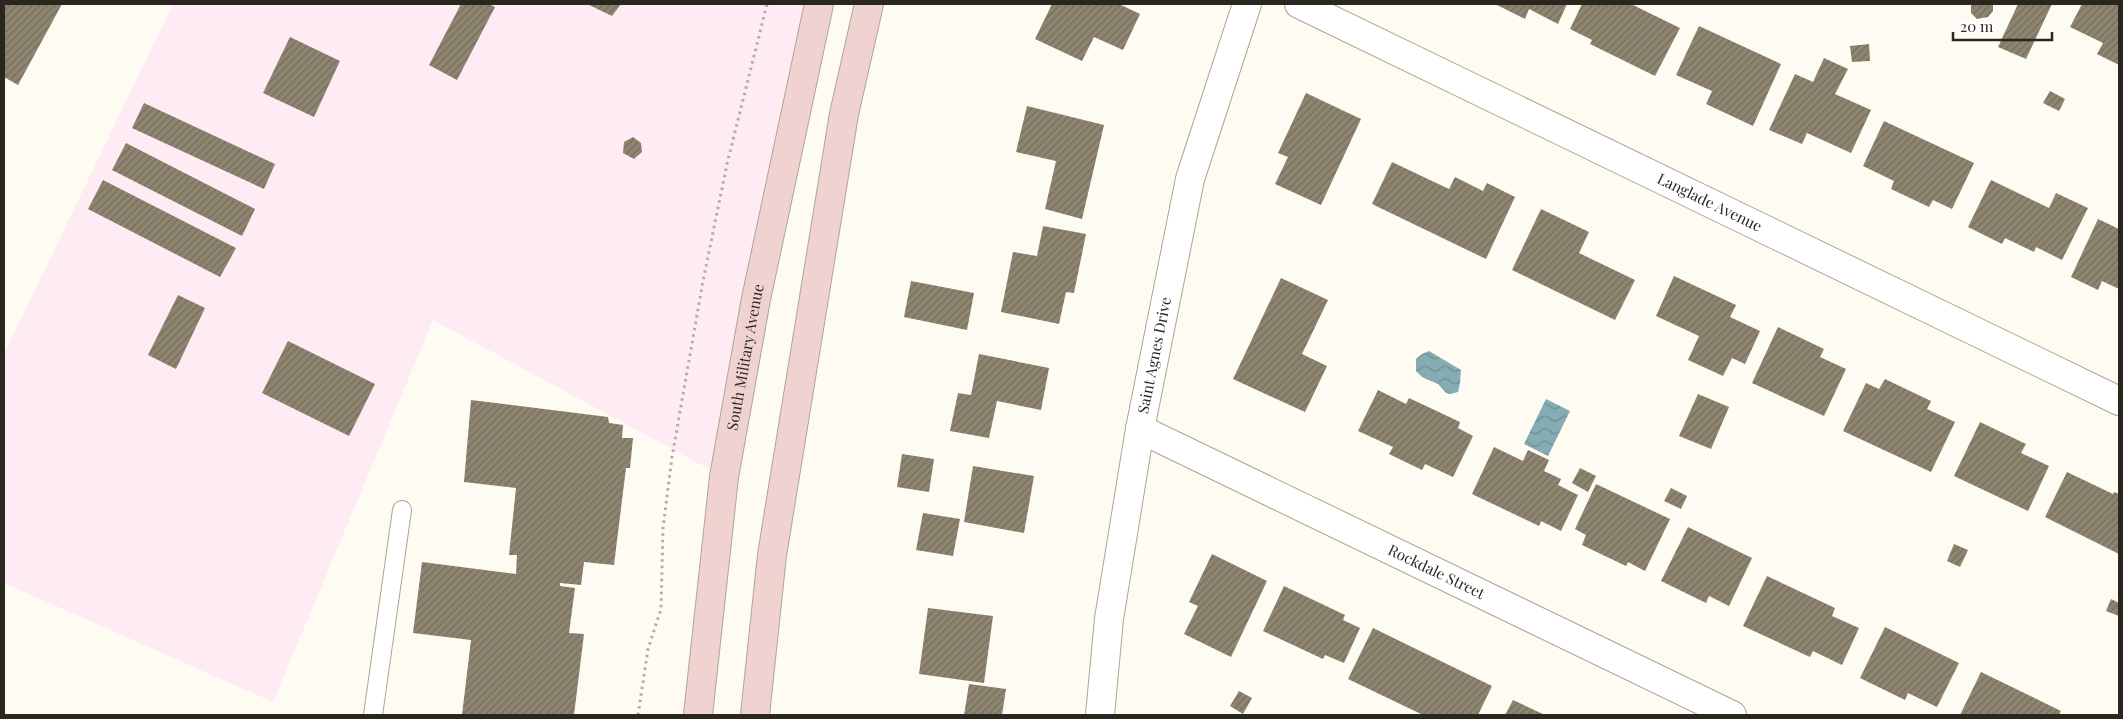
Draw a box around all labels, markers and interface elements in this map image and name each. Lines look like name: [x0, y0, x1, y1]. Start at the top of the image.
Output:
scale bar: [1953, 10, 2052, 42]
text: 20 m: [1960, 16, 1994, 36]
street label: Langlade Avenue: [1654, 168, 1765, 236]
street label: South Military Avenue: [722, 282, 768, 432]
street label: Saint Agnes Drive: [1132, 295, 1175, 415]
street label: Rockdale Street: [1385, 539, 1489, 603]

